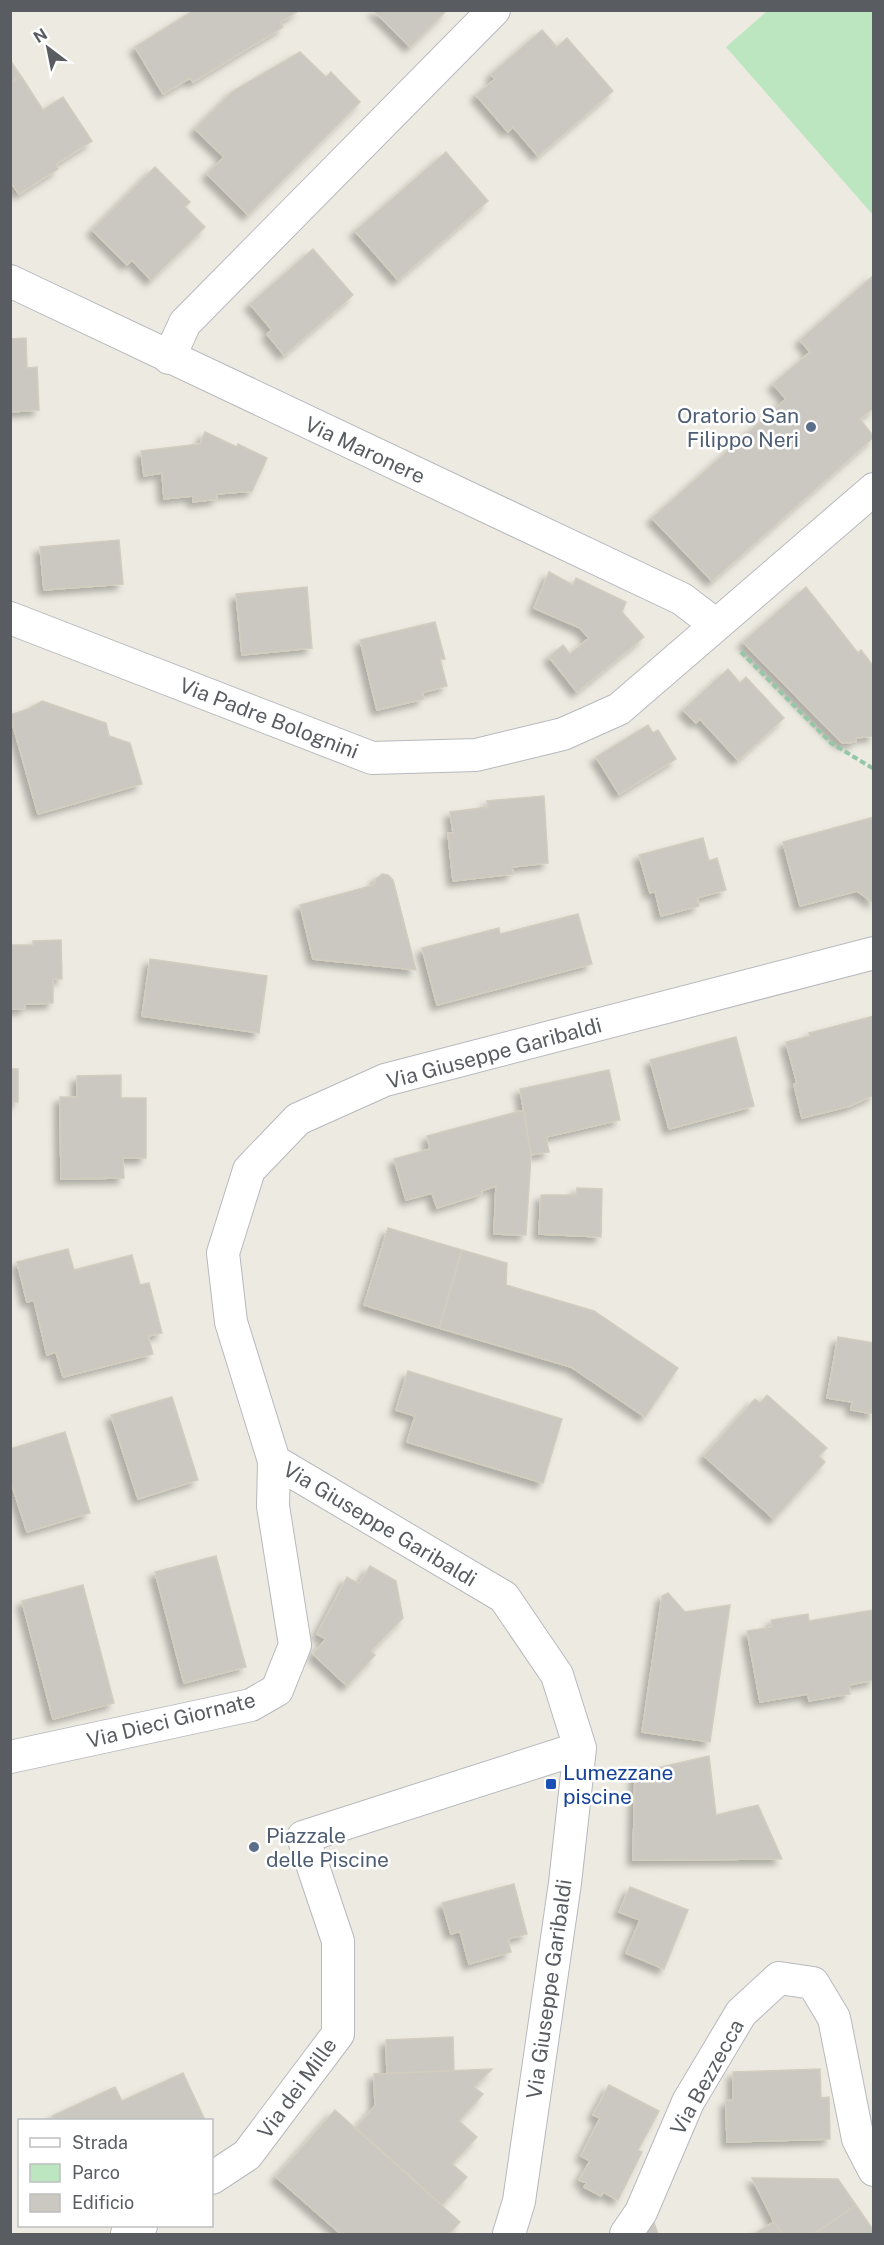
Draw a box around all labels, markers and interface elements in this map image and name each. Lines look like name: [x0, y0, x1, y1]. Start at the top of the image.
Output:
north arrow: [18, 18, 78, 78]
text: N: [30, 24, 51, 47]
place label: Oratorio San Filippo Neri: [677, 403, 799, 452]
street label: Via Maronere: [301, 411, 429, 489]
marker: Oratorio San Filippo Neri: [804, 420, 818, 434]
street label: Via Padre Bolognini: [176, 672, 362, 764]
street label: Via Giuseppe Garibaldi: [384, 1012, 604, 1094]
street label: Via Giuseppe Garibaldi: [279, 1456, 481, 1592]
street label: Via Dieci Giornate: [84, 1687, 258, 1753]
place label: Lumezzane piscine: [563, 1760, 673, 1809]
marker: Lumezzane piscine: [544, 1777, 558, 1791]
place label: Piazzale delle Piscine: [266, 1823, 389, 1872]
marker: Piazzale delle Piscine: [247, 1840, 261, 1854]
street label: Via Giuseppe Garibaldi: [521, 1878, 577, 2100]
street label: Via Bezzecca: [665, 2015, 749, 2139]
street label: Via dei Mille: [252, 2033, 342, 2143]
legend: [18, 2119, 213, 2227]
text: Strada: [72, 2132, 128, 2153]
text: Parco: [72, 2162, 120, 2183]
text: Edificio: [72, 2192, 134, 2213]

